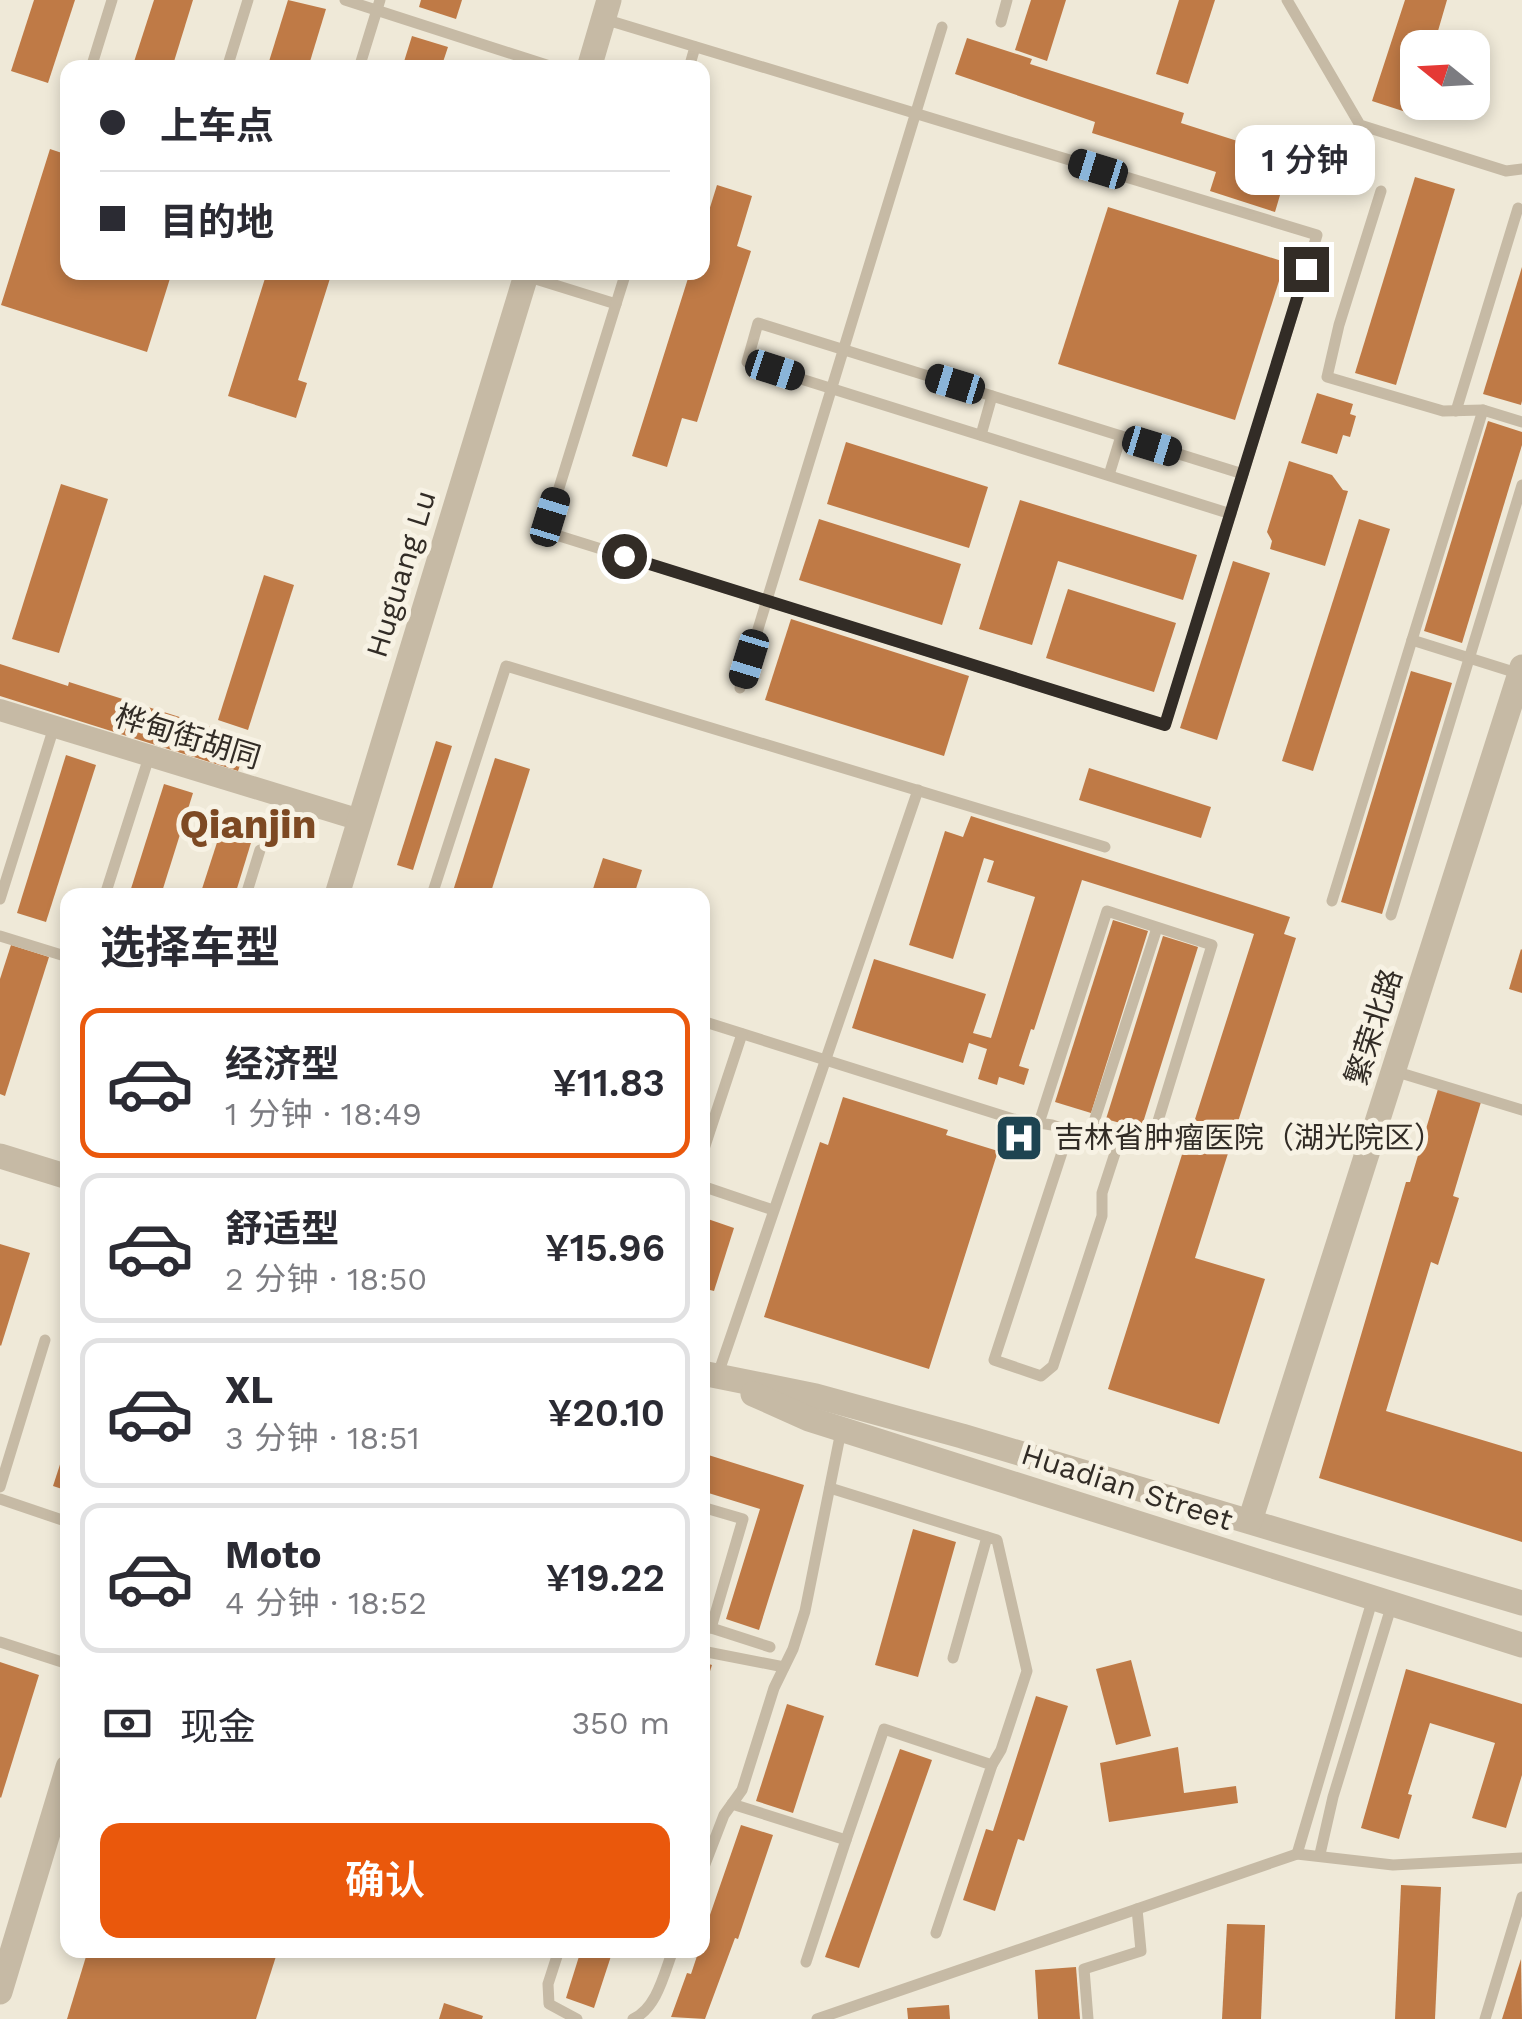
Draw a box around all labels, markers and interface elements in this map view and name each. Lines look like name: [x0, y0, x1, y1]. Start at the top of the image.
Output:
north arrow: [1400, 30, 1490, 120]
map controls: [1400, 30, 1490, 120]
text: 上车点: [160, 104, 274, 148]
callout: 1 分钟: [1236, 124, 1376, 194]
text: 1 分钟: [1261, 141, 1349, 179]
car: [1065, 146, 1131, 192]
text: 目的地: [160, 200, 274, 244]
route end: [1284, 247, 1329, 292]
car: [742, 346, 808, 394]
car: [922, 361, 988, 407]
car: [1119, 423, 1185, 469]
car: [527, 484, 573, 550]
street label: Huguang Lu: [359, 486, 442, 662]
route start: [602, 534, 647, 579]
car: [726, 626, 772, 692]
street label: 桦甸街胡同: [111, 698, 265, 775]
district label: Qianjin: [179, 801, 317, 848]
text: 选择车型: [100, 921, 280, 974]
street label: 繁荣北路: [1338, 964, 1409, 1089]
icon: car: [105, 1038, 195, 1128]
text: 经济型: [225, 1042, 339, 1086]
text: ¥11.83: [552, 1061, 665, 1105]
text: 1 分钟 · 18:49: [225, 1095, 422, 1133]
hospital icon: 吉林省肿瘤医院（湖光院区）: [993, 1112, 1045, 1164]
place label: 吉林省肿瘤医院（湖光院区）: [1054, 1120, 1444, 1155]
icon: car: [105, 1203, 195, 1293]
text: 舒适型: [225, 1207, 339, 1251]
text: ¥15.96: [545, 1226, 665, 1270]
text: 2 分钟 · 18:50: [225, 1260, 427, 1298]
icon: car: [105, 1368, 195, 1458]
text: XL: [225, 1368, 273, 1412]
text: ¥20.10: [548, 1391, 665, 1435]
text: 3 分钟 · 18:51: [225, 1419, 420, 1457]
street label: Huadian Street: [1017, 1436, 1238, 1537]
icon: car: [105, 1533, 195, 1623]
text: Moto: [225, 1533, 321, 1577]
text: ¥19.22: [546, 1556, 665, 1600]
text: 4 分钟 · 18:52: [225, 1584, 427, 1622]
icon: cash: [100, 1696, 155, 1751]
text: 350 m: [571, 1704, 670, 1742]
text: 现金: [180, 1705, 256, 1749]
button: 确认: [100, 1823, 670, 1938]

